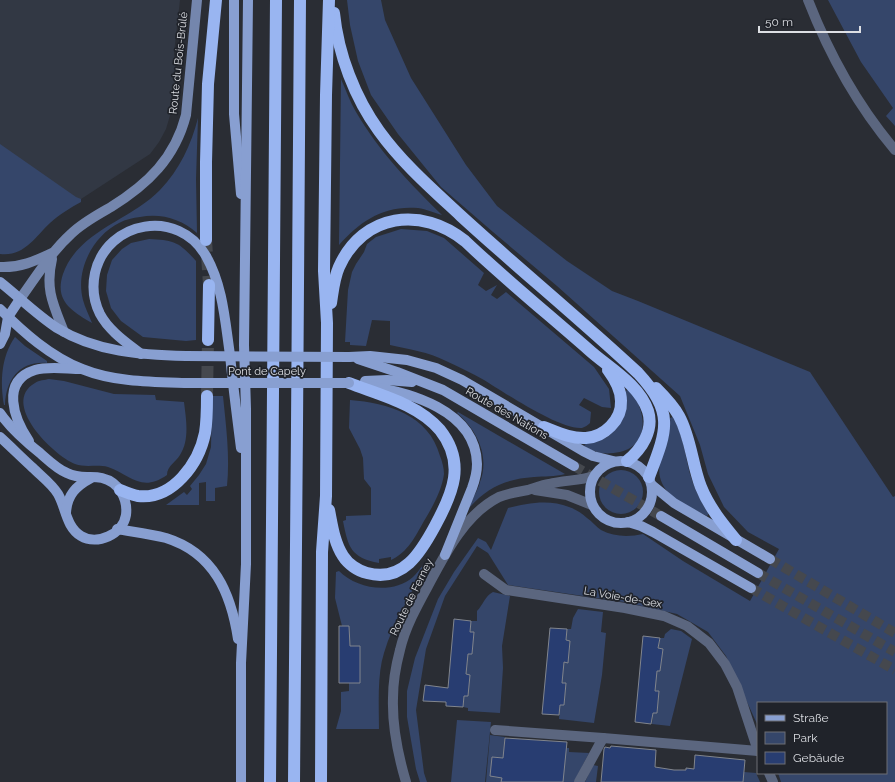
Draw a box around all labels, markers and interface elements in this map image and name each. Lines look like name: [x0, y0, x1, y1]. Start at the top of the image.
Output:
scale bar: [759, 8, 860, 34]
street label: Route du Bois-Brûlé: [167, 11, 190, 115]
text: 50 m: [765, 15, 793, 29]
street label: Pont de Capely: [228, 365, 306, 378]
street label: Route des Nations: [463, 385, 550, 442]
street label: Route de Ferney: [387, 557, 436, 638]
street label: La Voie-de-Gex: [583, 584, 663, 611]
legend: [757, 702, 887, 774]
text: Straße: [793, 711, 829, 725]
text: Park: [793, 731, 818, 745]
text: Gebäude: [793, 751, 844, 765]

